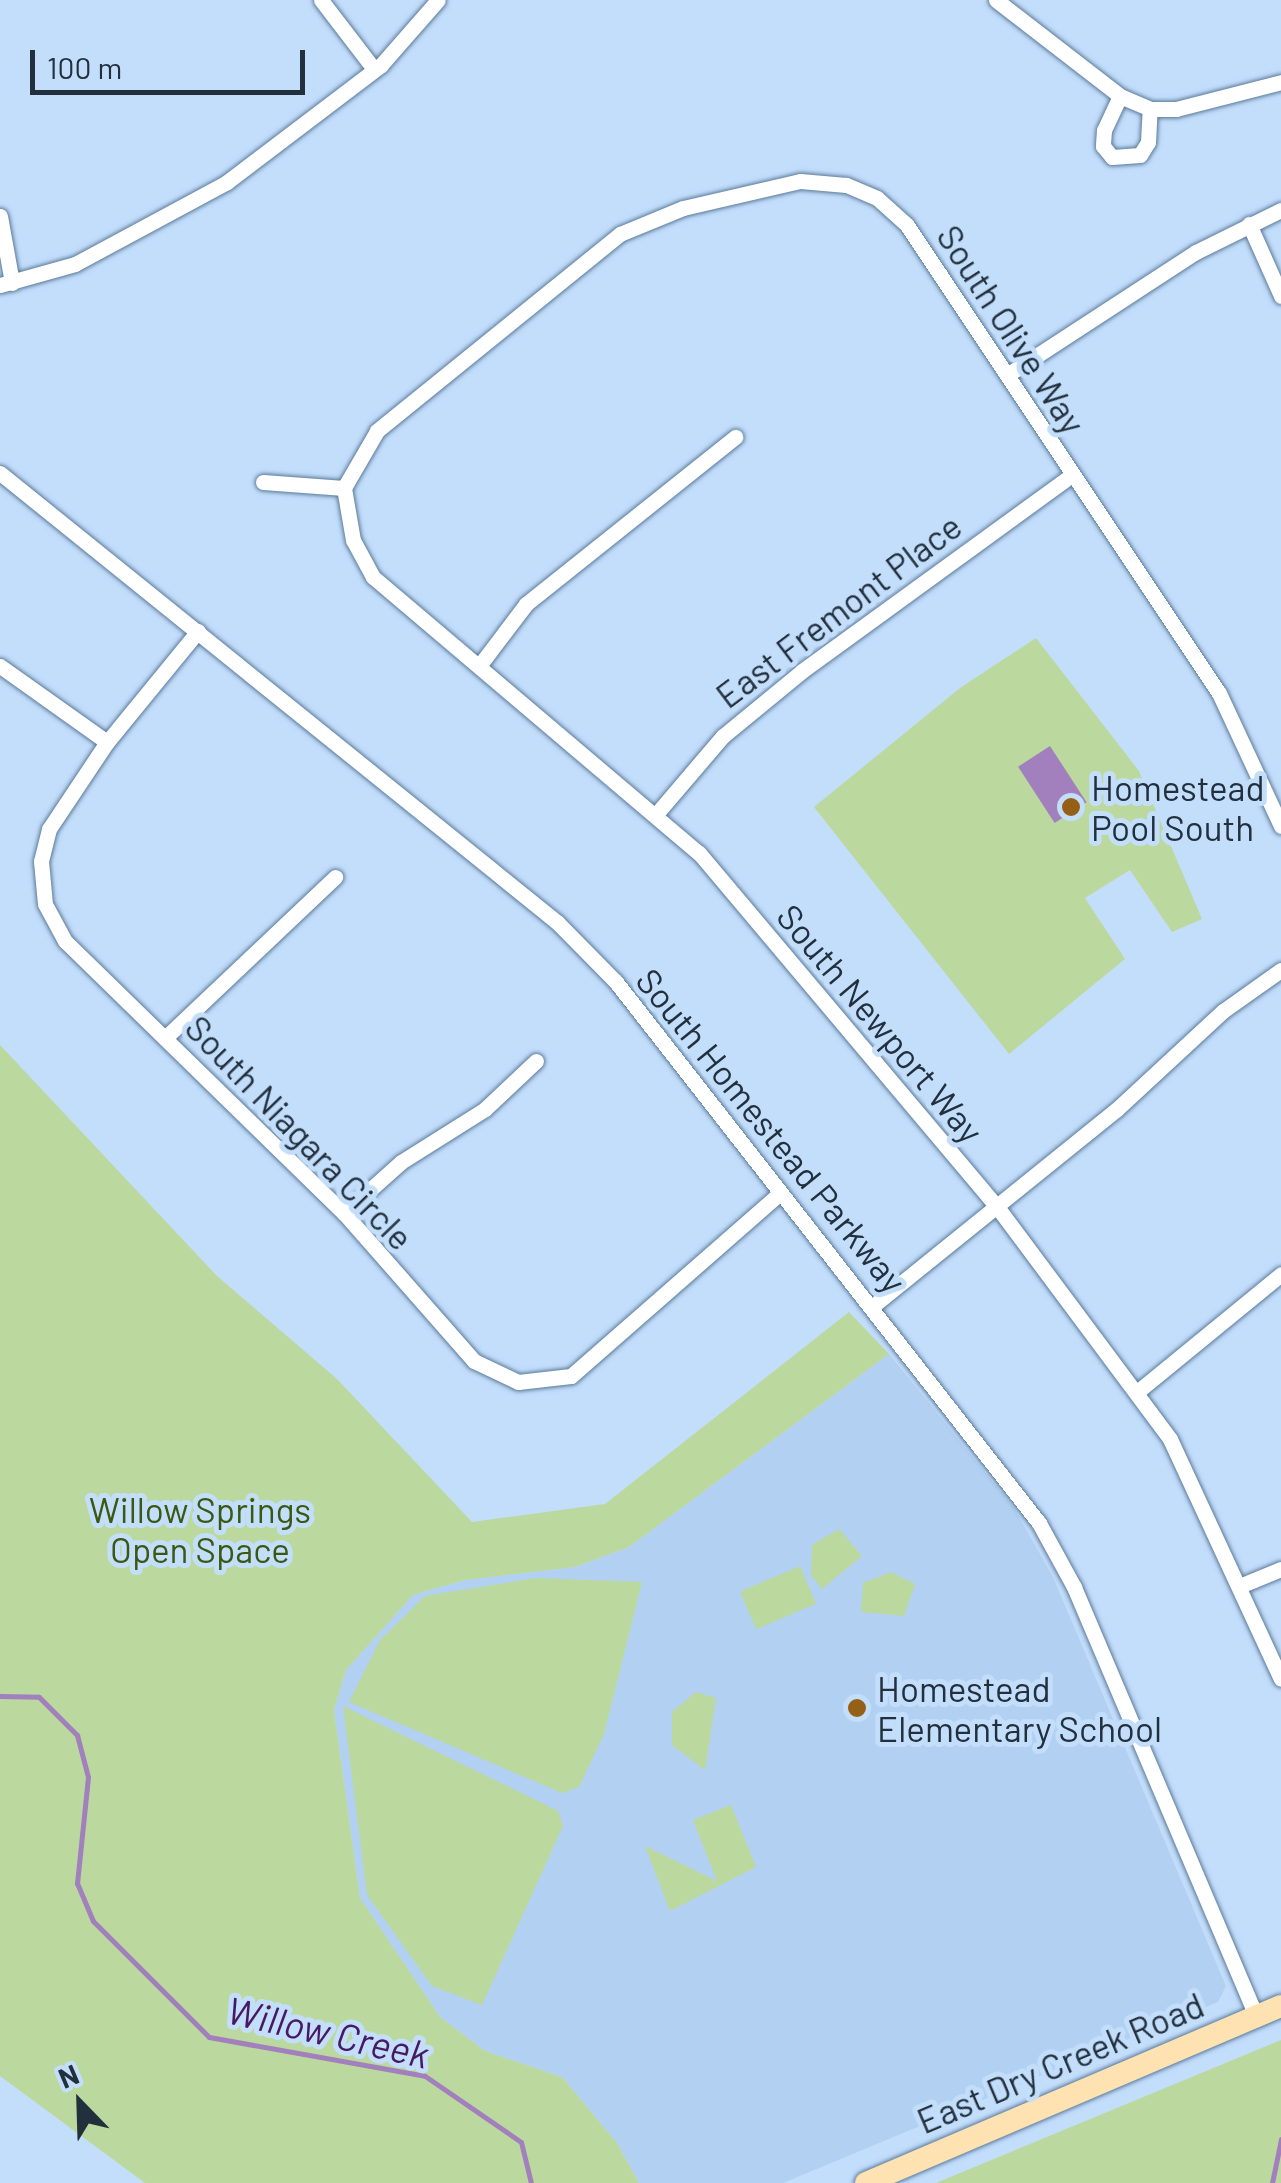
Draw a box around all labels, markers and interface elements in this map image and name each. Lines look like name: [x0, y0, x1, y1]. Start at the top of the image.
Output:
scale bar: [35, 30, 310, 92]
text: 100 m: [47, 49, 122, 85]
street label: South Olive Way: [929, 217, 1095, 441]
street label: East Fremont Place: [707, 504, 969, 716]
place label: Homestead Pool South: [1091, 766, 1264, 848]
marker: Homestead Pool South: [1060, 796, 1082, 818]
street label: South Newport Way: [769, 895, 993, 1151]
street label: South Homestead Parkway: [628, 959, 916, 1301]
street label: South Niagara Circle: [178, 1006, 422, 1258]
park label: Willow Springs Open Space: [89, 1488, 311, 1570]
place label: Homestead Elementary School: [877, 1667, 1162, 1749]
marker: Homestead Elementary School: [846, 1697, 868, 1719]
street label: East Dry Creek Road: [910, 1983, 1210, 2141]
water label: Willow Creek: [223, 1987, 433, 2077]
north arrow: [30, 2053, 130, 2153]
text: N: [53, 2056, 83, 2095]

